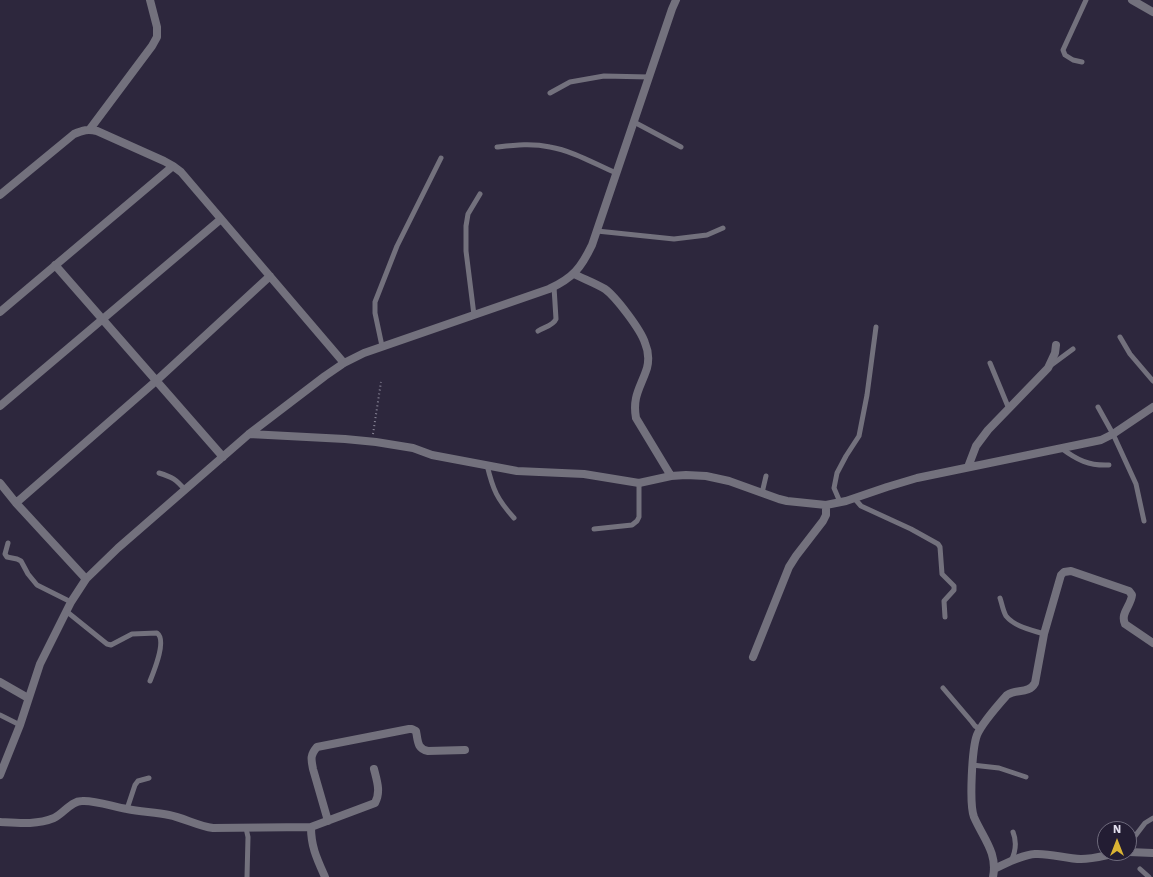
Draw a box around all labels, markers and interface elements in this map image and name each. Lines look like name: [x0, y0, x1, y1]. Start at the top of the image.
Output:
north arrow: [1097, 821, 1137, 861]
text: N: [1113, 823, 1121, 836]

